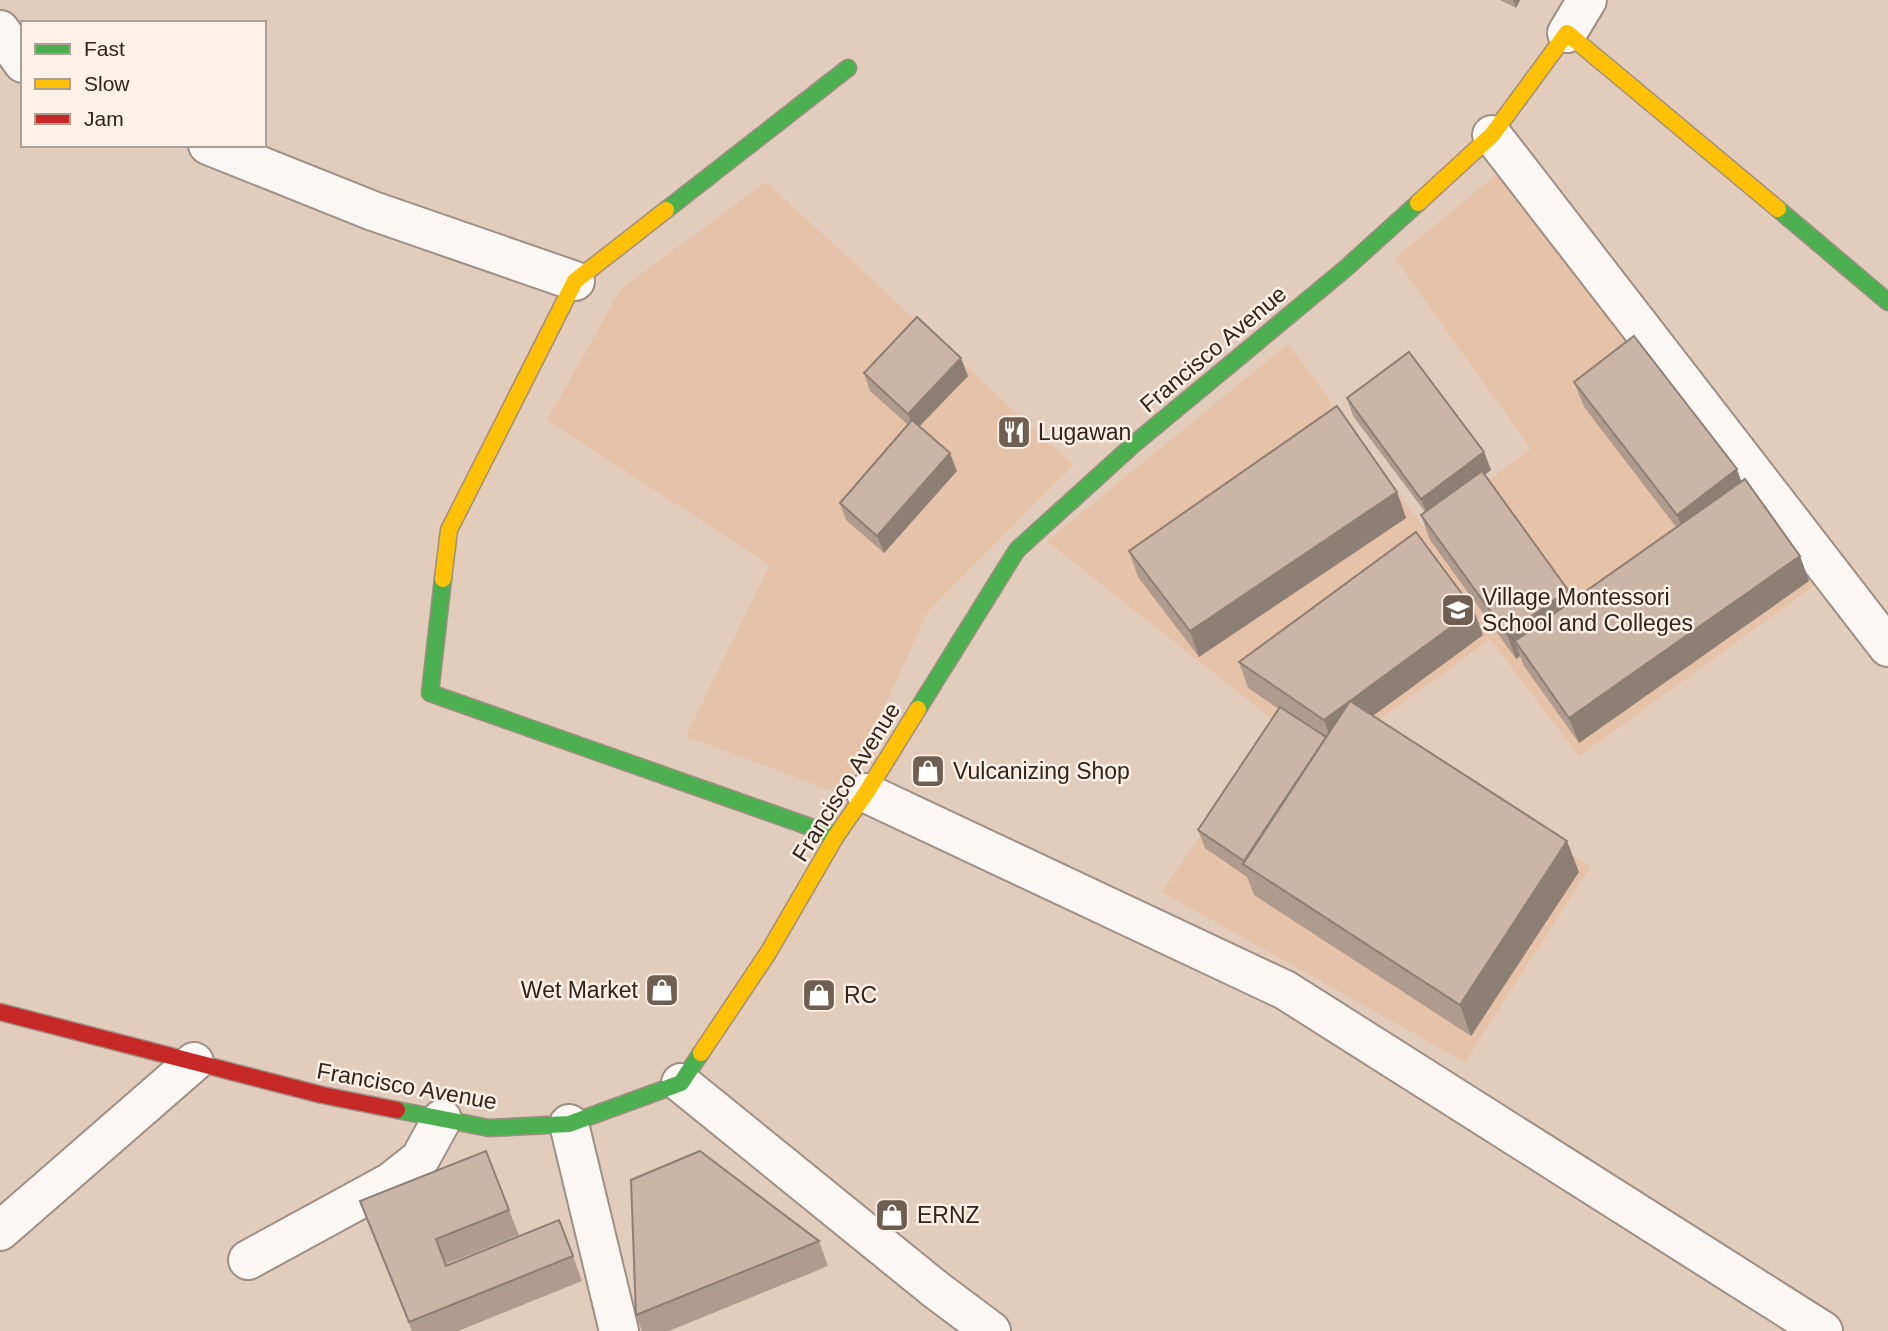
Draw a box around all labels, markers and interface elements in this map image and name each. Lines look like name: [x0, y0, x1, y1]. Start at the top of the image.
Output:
legend: [21, 21, 266, 147]
text: Fast: [84, 37, 125, 60]
text: Slow: [84, 72, 130, 95]
text: Jam: [84, 107, 124, 130]
street label: Francisco Avenue: [1135, 280, 1291, 418]
restaurant icon: Lugawan: [995, 413, 1033, 451]
place label: Lugawan: [1038, 419, 1131, 445]
place label: Village Montessori School and Colleges: [1482, 584, 1693, 636]
school or university icon: Village Montessori School and Colleges: [1439, 591, 1477, 629]
street label: Francisco Avenue: [787, 698, 905, 866]
shop icon: Vulcanizing Shop: [909, 752, 947, 790]
place label: Vulcanizing Shop: [953, 758, 1130, 784]
shop icon: Wet Market: [643, 971, 681, 1009]
shop icon: RC: [800, 976, 838, 1014]
place label: Wet Market: [521, 977, 639, 1003]
place label: RC: [844, 982, 877, 1008]
street label: Francisco Avenue: [315, 1057, 499, 1115]
shop icon: ERNZ: [873, 1196, 911, 1234]
place label: ERNZ: [917, 1202, 980, 1228]

